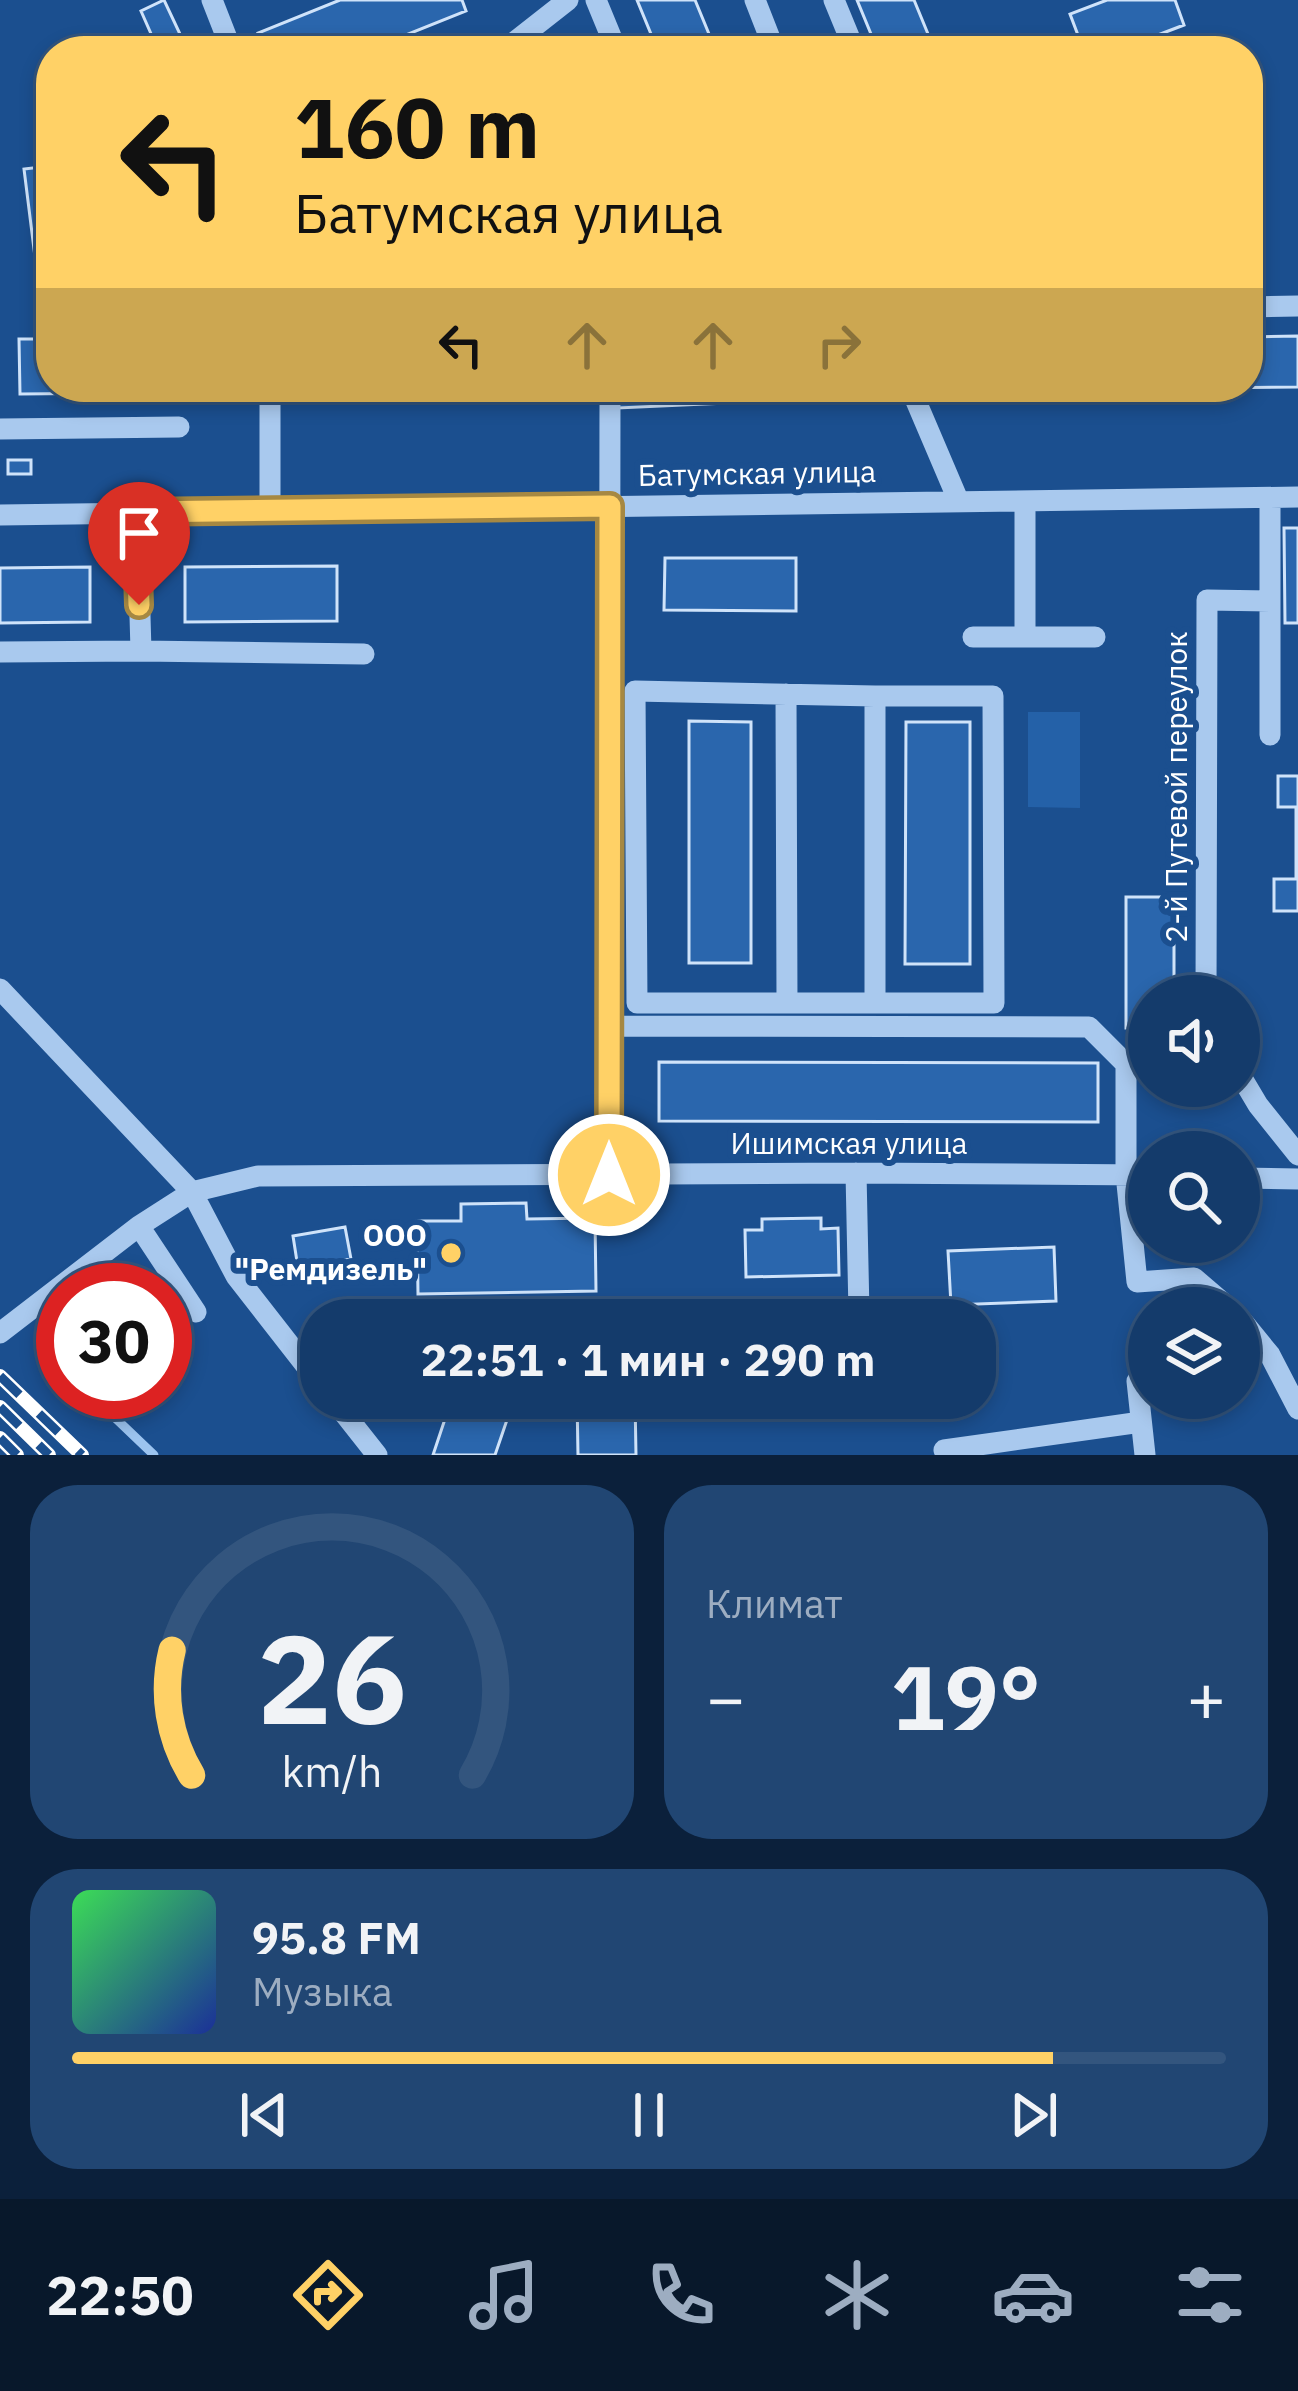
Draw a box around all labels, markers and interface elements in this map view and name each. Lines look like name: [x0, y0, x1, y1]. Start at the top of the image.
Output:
text: 160 m: [294, 72, 540, 181]
icon: left: [96, 84, 252, 240]
text: Батумская улица: [294, 178, 723, 248]
icon: left: [428, 312, 494, 378]
icon: ahead: [554, 312, 620, 378]
icon: ahead: [680, 312, 746, 378]
icon: right: [806, 312, 872, 378]
street label: Батумская улица: [637, 451, 876, 494]
pin: [88, 482, 190, 605]
icon: arrive: [106, 500, 172, 566]
street label: 2-й Путевой переулок: [1156, 631, 1195, 943]
map controls: [1128, 975, 1260, 1419]
button: sound: [1128, 975, 1260, 1107]
position arrow: [546, 1112, 672, 1238]
street label: Ишимская улица: [730, 1123, 968, 1162]
button: search: [1128, 1131, 1260, 1263]
place label: ООО "Ремдизель": [235, 1215, 427, 1288]
marker: ООО "Ремдизель": [438, 1240, 464, 1266]
speed limit sign: 30: [36, 1263, 192, 1419]
button: layers: [1128, 1287, 1260, 1419]
text: 22:51 · 1 мин · 290 m: [421, 1330, 875, 1388]
text: Климат: [706, 1578, 843, 1629]
text: 26: [257, 1596, 407, 1758]
text: 19°: [891, 1638, 1041, 1755]
text: −: [706, 1654, 746, 1740]
text: +: [1186, 1654, 1226, 1740]
text: km/h: [282, 1743, 382, 1799]
text: 95.8 FM: [252, 1908, 421, 1966]
text: Музыка: [252, 1966, 393, 2017]
icon: previous: [231, 2082, 297, 2148]
icon: pause: [616, 2082, 682, 2148]
icon: next: [1001, 2082, 1067, 2148]
icon: directions: [286, 2253, 370, 2337]
icon: music: [462, 2253, 546, 2337]
icon: phone: [639, 2253, 723, 2337]
icon: climate: [815, 2253, 899, 2337]
icon: car: [991, 2253, 1075, 2337]
icon: filters: [1168, 2253, 1252, 2337]
text: 22:50: [46, 2260, 194, 2330]

